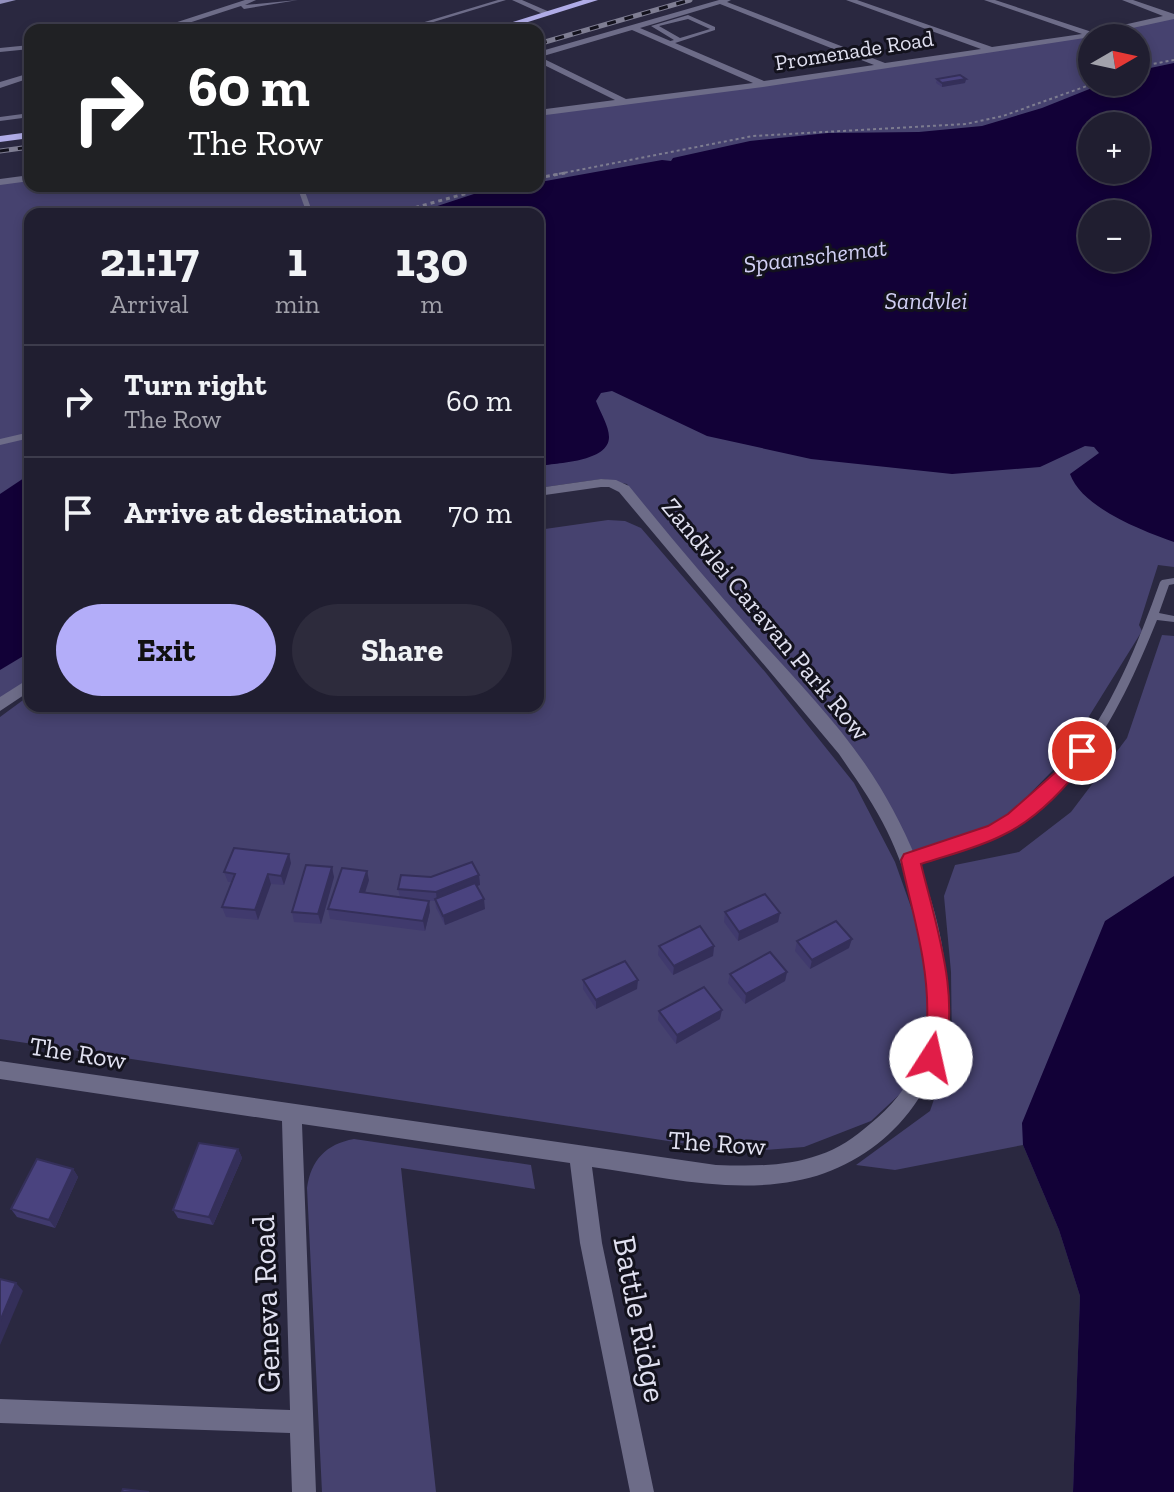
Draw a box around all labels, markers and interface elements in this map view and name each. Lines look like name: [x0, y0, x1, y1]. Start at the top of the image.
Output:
north arrow: [1078, 24, 1150, 96]
map controls: [1078, 24, 1150, 272]
street label: Promenade Road: [773, 25, 935, 76]
text: 60 m: [188, 53, 310, 120]
icon: right: [56, 56, 160, 160]
button: +: [1078, 112, 1150, 184]
text: The Row: [188, 121, 323, 164]
button: −: [1078, 200, 1150, 272]
text: 21:17: [100, 231, 199, 288]
text: 1: [288, 231, 307, 288]
text: 130: [395, 231, 468, 288]
water label: Spaanschemat: [742, 232, 888, 279]
water label: Sandvlei: [884, 286, 968, 315]
text: Arrival: [110, 288, 189, 320]
text: min: [275, 288, 320, 320]
text: m: [421, 288, 443, 320]
text: Turn right: [124, 367, 266, 403]
icon: right: [56, 379, 100, 423]
text: 60 m: [446, 383, 512, 419]
text: The Row: [124, 403, 222, 435]
icon: arrive: [56, 491, 100, 535]
street label: Zandvlei Caravan Park Row: [655, 491, 877, 747]
text: Arrive at destination: [124, 495, 401, 531]
text: 70 m: [448, 495, 512, 531]
button: Exit: [56, 604, 276, 696]
button: Share: [292, 604, 512, 696]
pin: [1048, 717, 1116, 785]
icon: arrive: [1060, 729, 1104, 773]
position arrow: [889, 1016, 973, 1100]
street label: The Row: [27, 1030, 129, 1076]
street label: The Row: [667, 1124, 767, 1162]
street label: Geneva Road: [244, 1214, 288, 1393]
street label: Battle Ridge: [605, 1233, 675, 1405]

